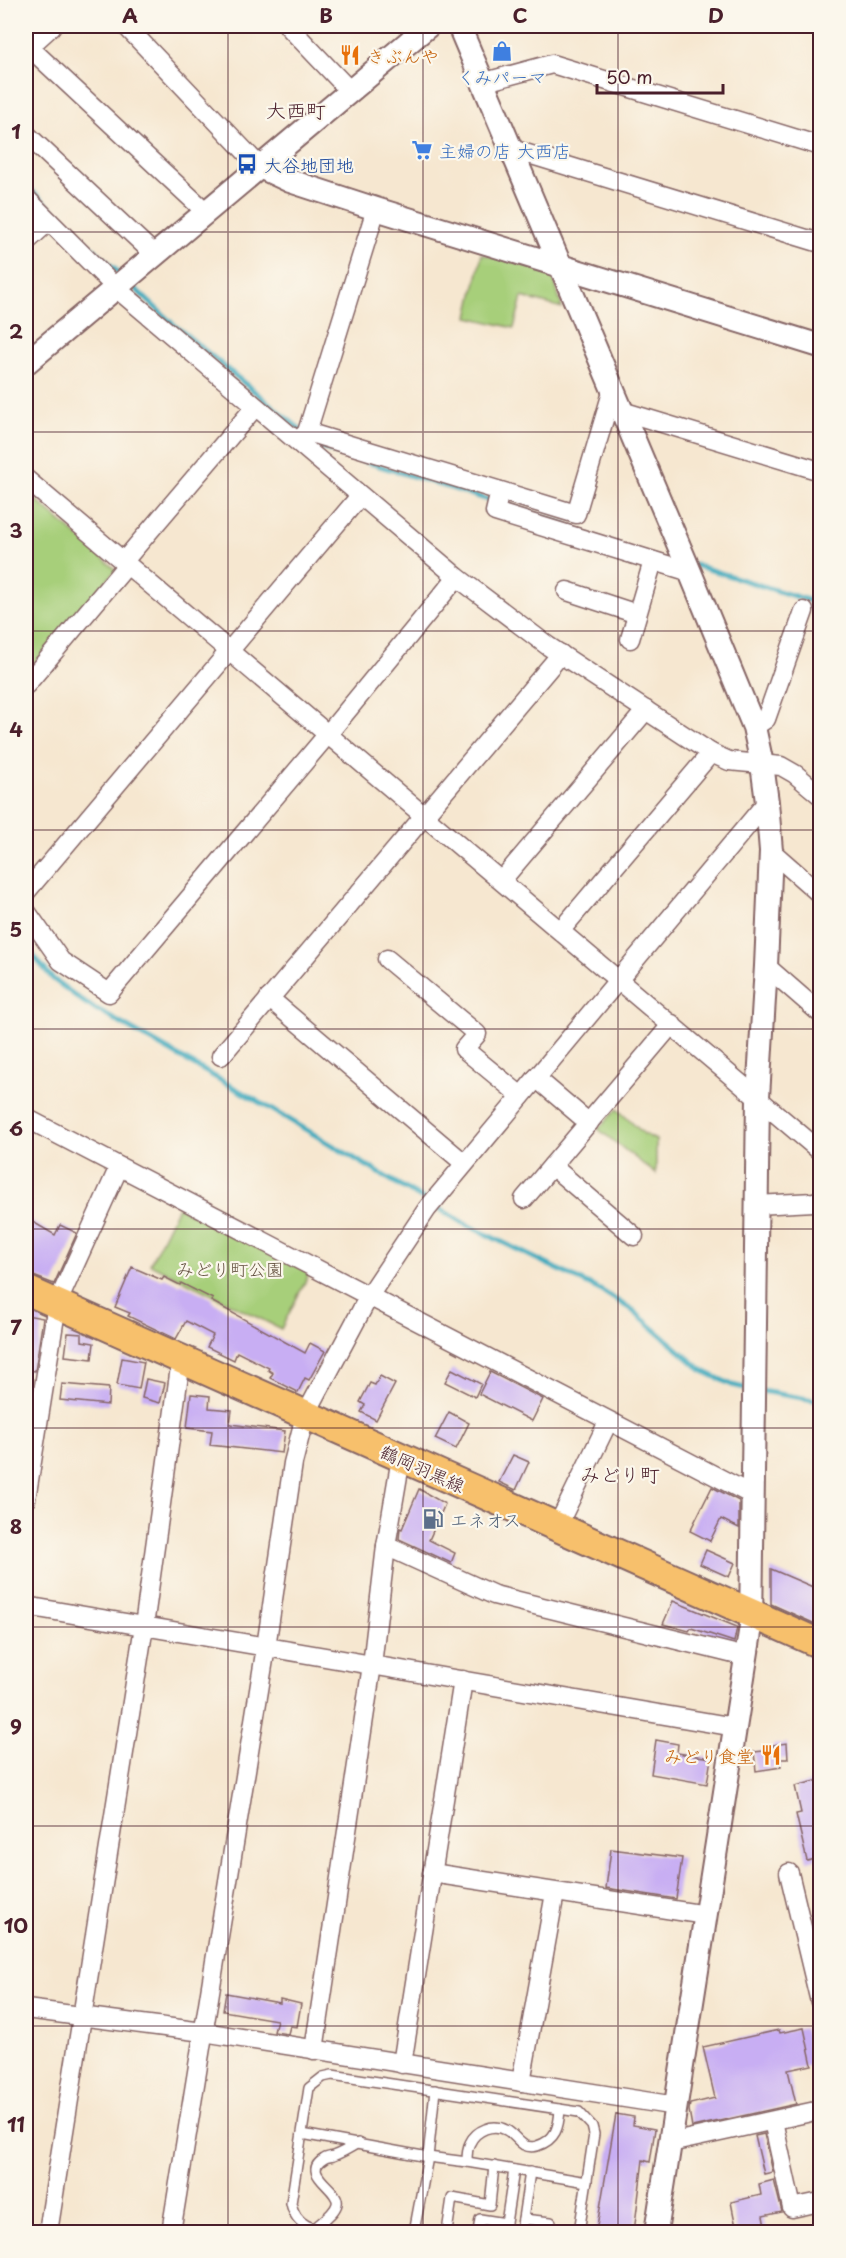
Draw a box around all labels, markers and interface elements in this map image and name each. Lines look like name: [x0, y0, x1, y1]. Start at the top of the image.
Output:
text: A: [122, 0, 138, 30]
text: B: [319, 0, 333, 30]
text: C: [512, 0, 528, 30]
text: D: [708, 0, 724, 30]
shop icon: くみパーマ: [490, 39, 514, 63]
place label: きぶんや: [367, 42, 439, 69]
restaurant icon: きぶんや: [338, 43, 362, 67]
scale bar: [597, 57, 723, 95]
place label: くみパーマ: [457, 63, 547, 90]
text: 50 m: [606, 63, 653, 90]
district label: 大西町: [266, 95, 326, 125]
text: 1: [11, 116, 21, 146]
place label: 主婦の店 大西店: [439, 137, 571, 164]
supermarket icon: 主婦の店 大西店: [410, 138, 434, 162]
place label: 大谷地団地: [264, 151, 354, 178]
bus stop icon: 大谷地団地: [235, 152, 259, 176]
text: 2: [9, 316, 23, 346]
text: 3: [9, 515, 23, 545]
text: 4: [9, 714, 23, 744]
text: 5: [10, 914, 22, 944]
text: 6: [9, 1113, 23, 1143]
park label: みどり町公園: [176, 1255, 284, 1282]
text: 7: [10, 1312, 22, 1342]
street label: 鶴岡羽黒線: [376, 1437, 470, 1499]
district label: みどり町: [580, 1459, 660, 1489]
place label: エネオス: [450, 1506, 521, 1533]
fuel station icon: エネオス: [421, 1507, 445, 1531]
text: 8: [10, 1511, 22, 1541]
text: 9: [10, 1711, 22, 1741]
place label: みどり食堂: [664, 1742, 754, 1769]
restaurant icon: みどり食堂: [759, 1743, 783, 1767]
text: 10: [4, 1910, 28, 1940]
text: 11: [7, 2109, 25, 2139]

